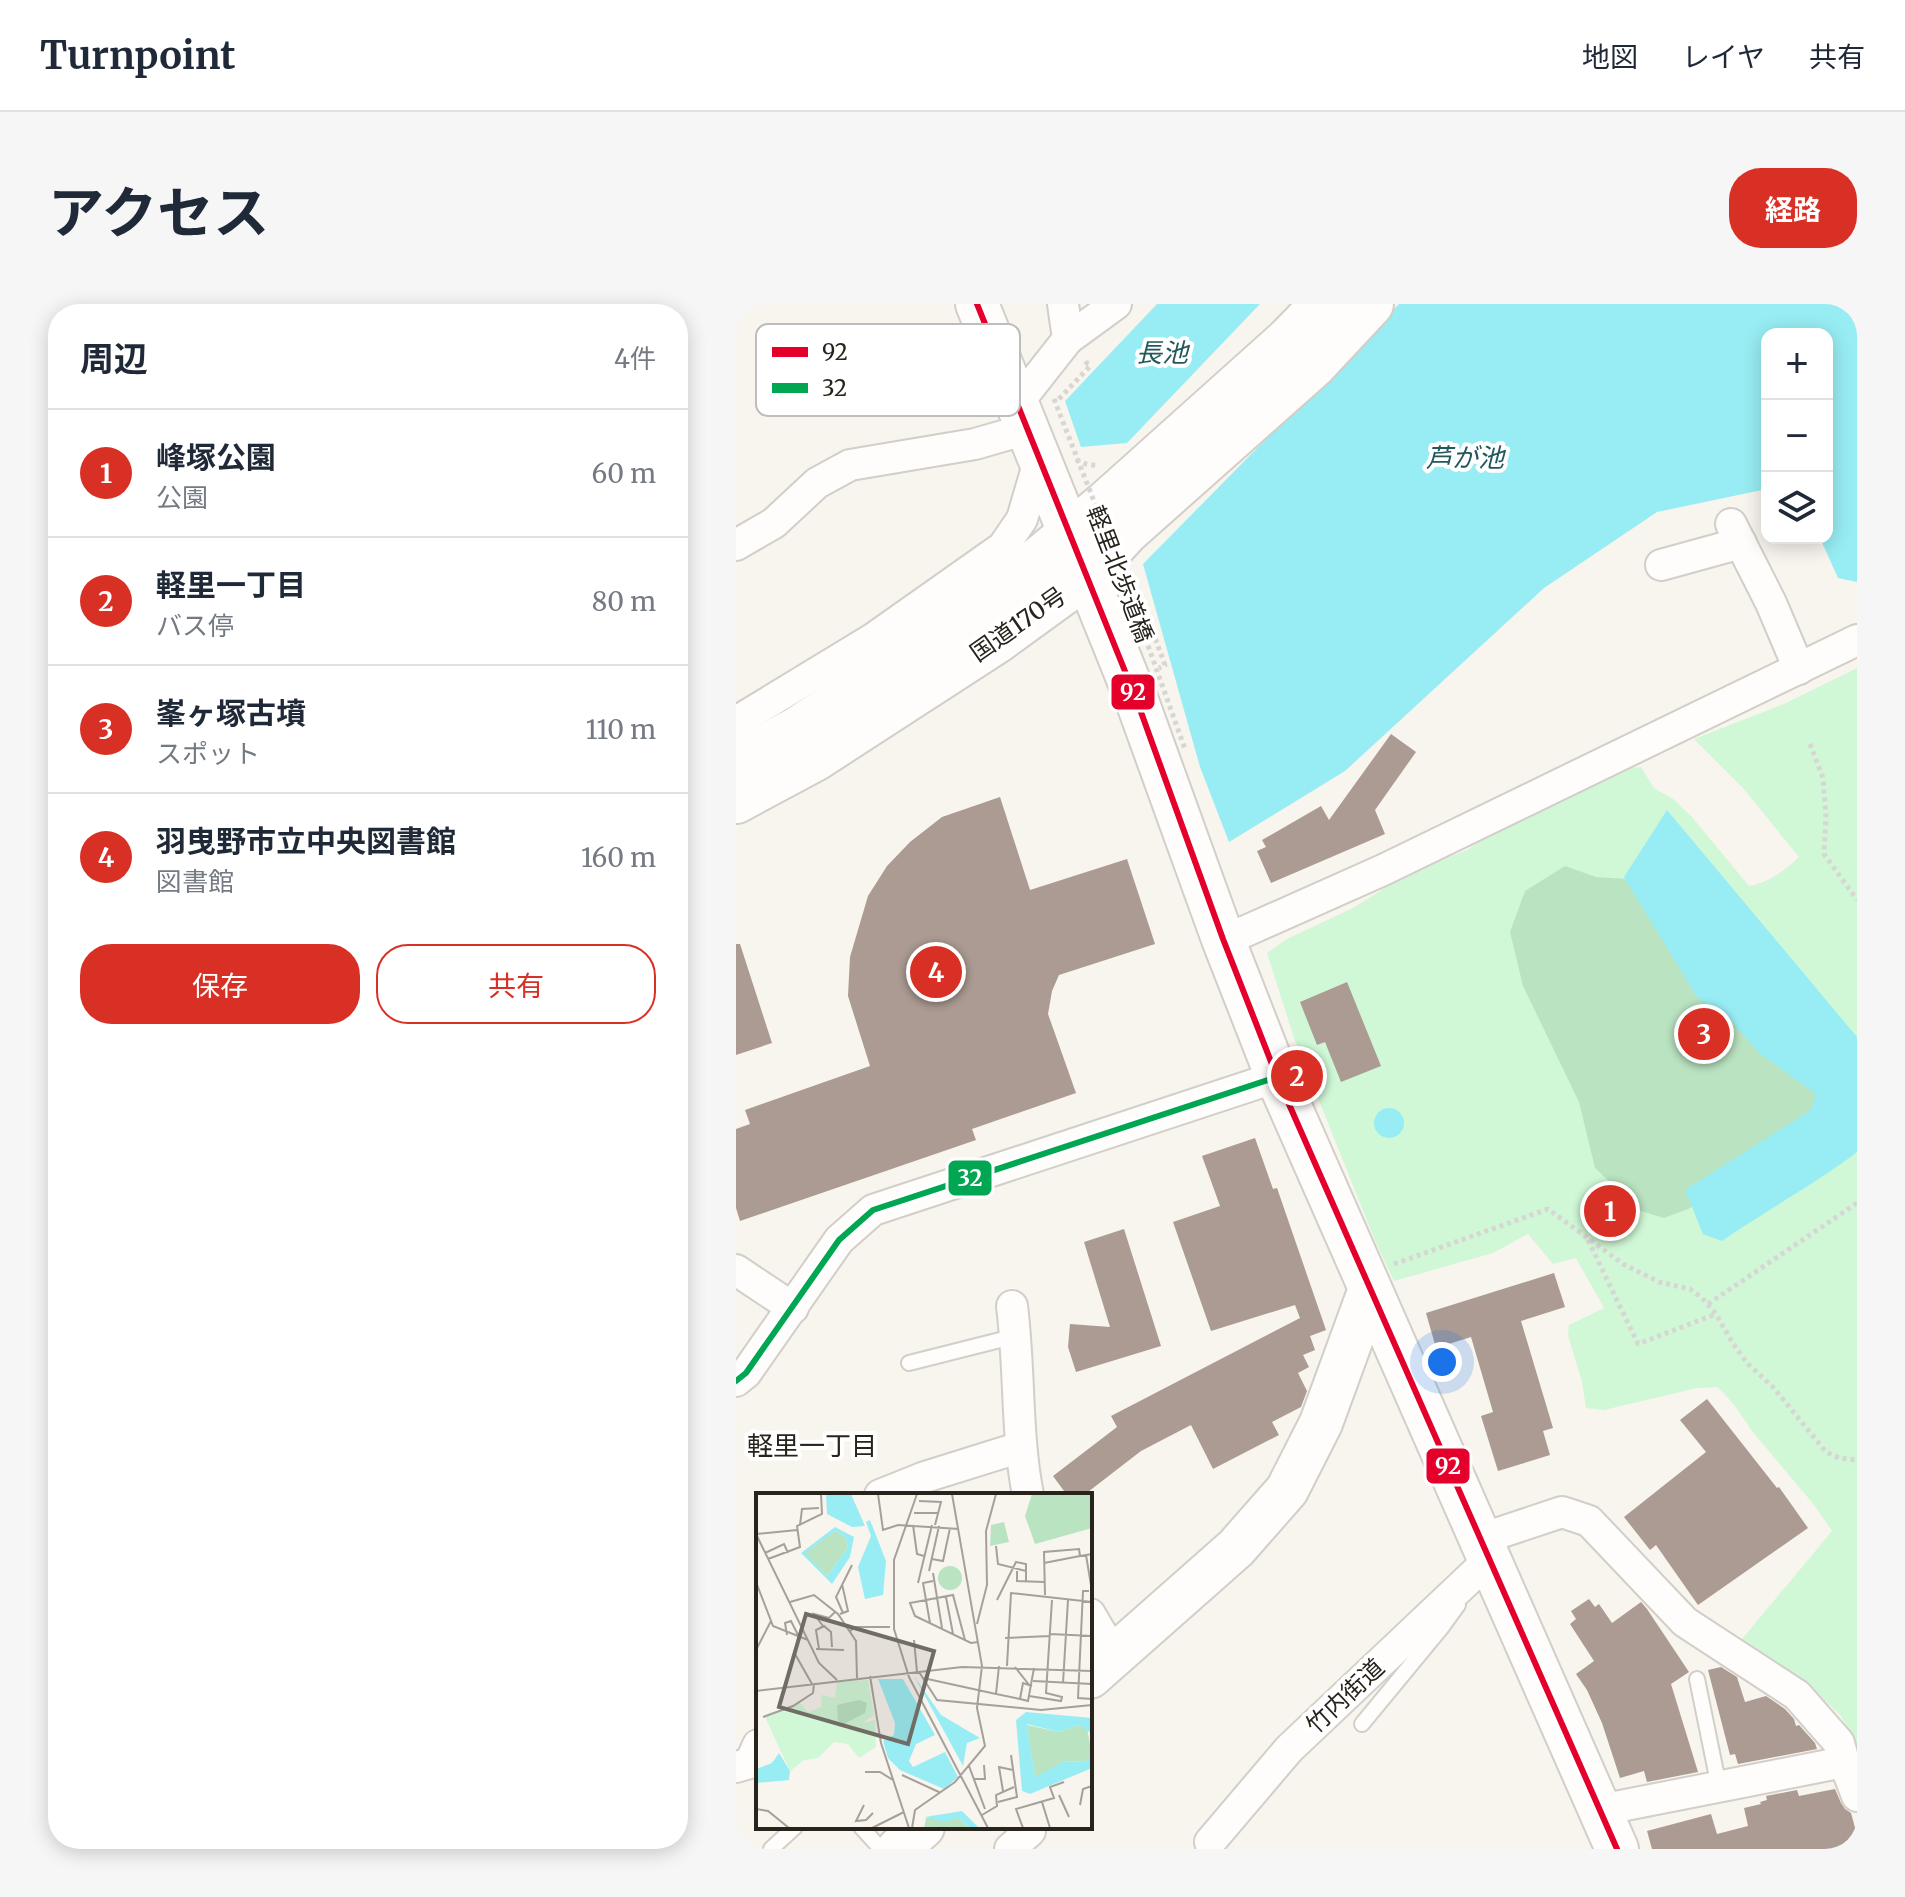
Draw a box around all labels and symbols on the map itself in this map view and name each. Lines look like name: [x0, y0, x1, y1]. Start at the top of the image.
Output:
legend: [756, 324, 1020, 416]
water label: 長池: [1136, 336, 1191, 369]
text: 92: [822, 338, 848, 366]
text: 32: [822, 374, 847, 402]
water label: 芦が池: [1426, 441, 1507, 474]
street label: 軽里北歩道橋: [1080, 501, 1160, 647]
street label: 国道170号: [964, 580, 1072, 668]
line badge: 92: [1110, 673, 1156, 711]
text: 92: [1120, 678, 1146, 706]
pin: 4: [910, 942, 962, 1002]
pin: 3: [1678, 1004, 1730, 1064]
pin: 2: [1271, 1046, 1323, 1106]
line badge: 32: [947, 1159, 993, 1197]
text: 32: [958, 1164, 983, 1192]
pin: 1: [1584, 1181, 1636, 1241]
your location: [1422, 1342, 1462, 1382]
district label: 軽里一丁目: [747, 1429, 877, 1462]
line badge: 92: [1425, 1447, 1471, 1485]
text: 92: [1435, 1452, 1461, 1480]
inset map: [756, 1493, 1092, 1829]
street label: 竹内街道: [1299, 1652, 1391, 1740]

